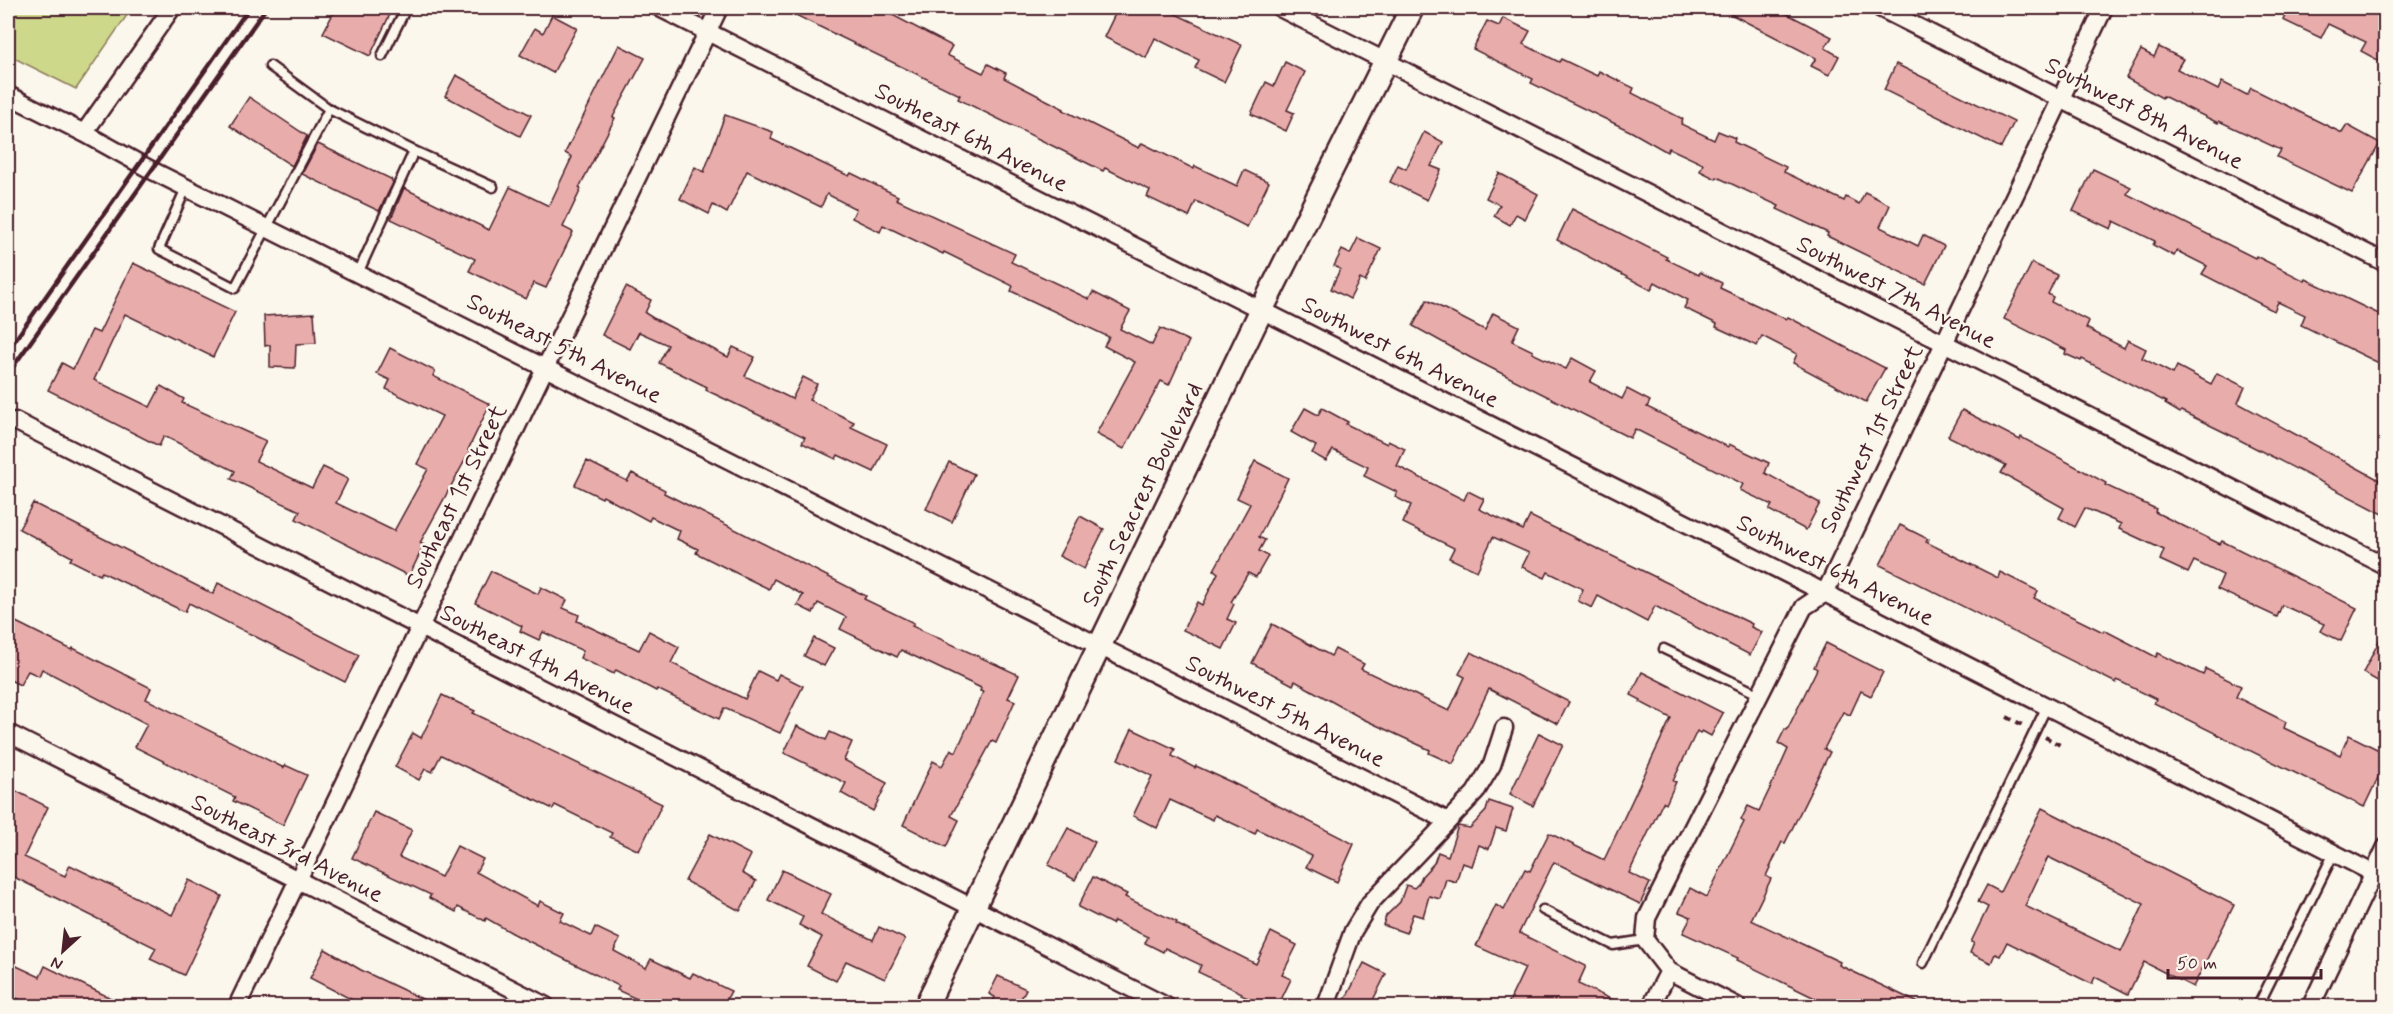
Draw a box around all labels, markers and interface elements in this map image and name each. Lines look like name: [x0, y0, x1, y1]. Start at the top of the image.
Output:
street label: Southwest 8th Avenue: [2039, 50, 2249, 178]
street label: Southeast 6th Avenue: [869, 76, 1073, 200]
street label: Southwest 7th Avenue: [1791, 229, 2001, 357]
street label: Southeast 5th Avenue: [461, 286, 667, 412]
street label: Southwest 6th Avenue: [1296, 290, 1504, 416]
street label: Southwest 1st Street: [1813, 340, 1931, 538]
street label: South Seacrest Boulevard: [1075, 378, 1211, 612]
street label: Southeast 1st Street: [399, 400, 515, 594]
street label: Southwest 6th Avenue: [1731, 508, 1939, 634]
street label: Southeast 4th Avenue: [434, 597, 640, 723]
street label: Southwest 5th Avenue: [1180, 648, 1390, 776]
street label: Southeast 3rd Avenue: [186, 787, 388, 911]
north arrow: [33, 921, 93, 981]
scale bar: [2168, 942, 2321, 980]
text: N: [47, 951, 66, 975]
text: 50 m: [2177, 952, 2217, 976]

